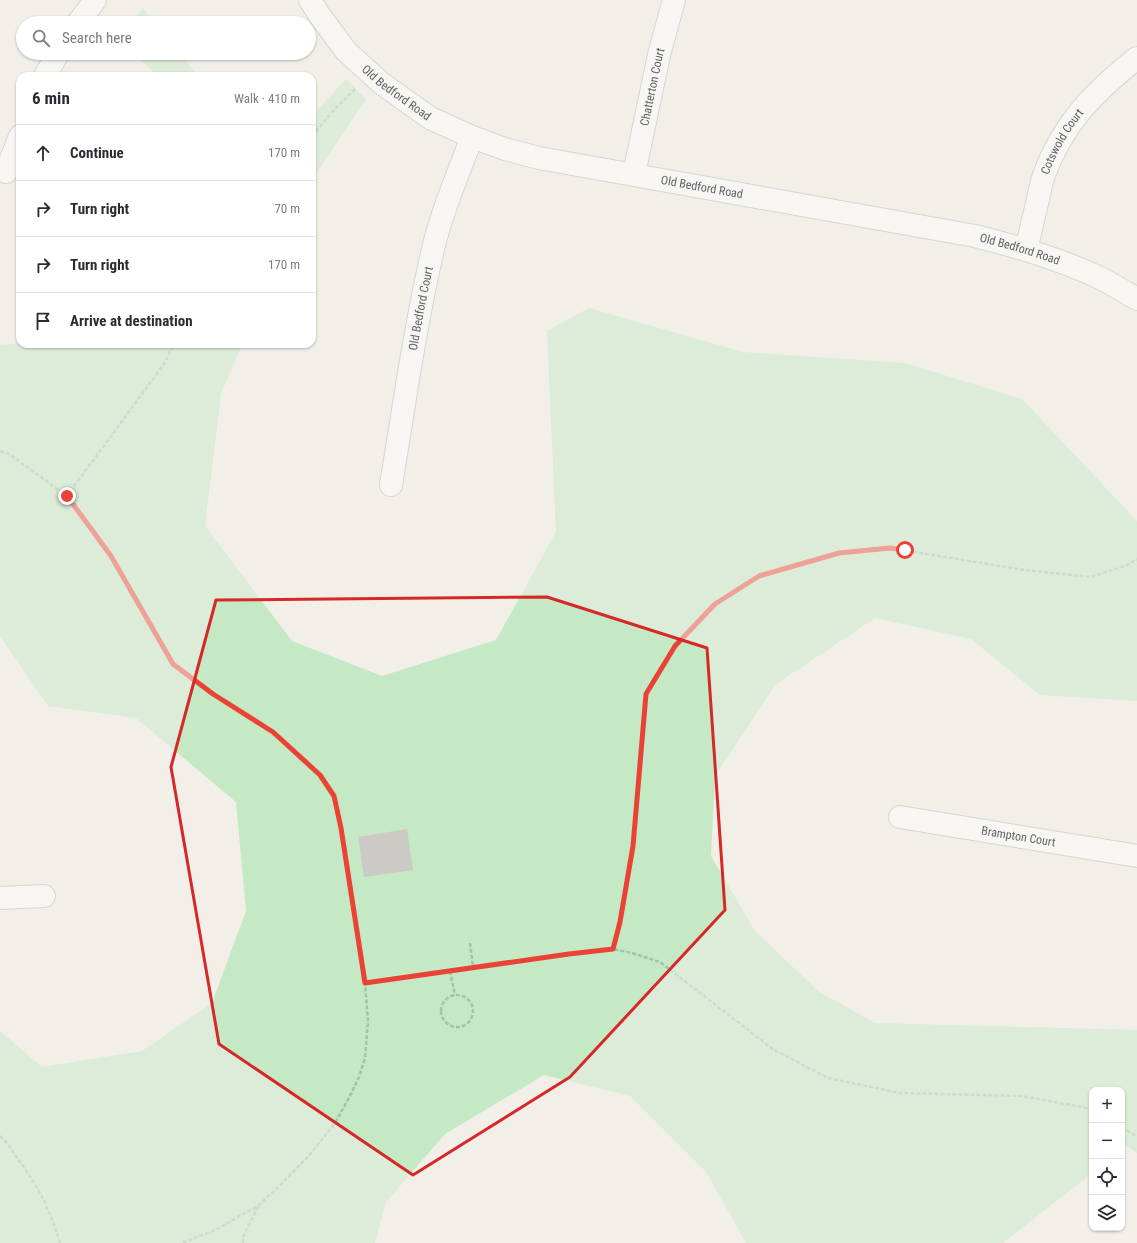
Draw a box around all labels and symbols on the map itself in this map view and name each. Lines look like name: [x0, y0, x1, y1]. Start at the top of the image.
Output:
street label: Chatterton Court: [637, 46, 668, 127]
street label: Old Bedford Road: [359, 62, 434, 123]
street label: Cotswold Court: [1038, 106, 1087, 176]
street label: Old Bedford Road: [660, 173, 744, 201]
street label: Old Bedford Road: [978, 230, 1062, 268]
street label: Old Bedford Court: [406, 265, 436, 352]
route end: [58, 487, 76, 505]
route start: [896, 541, 914, 559]
street label: Brampton Court: [980, 823, 1057, 850]

